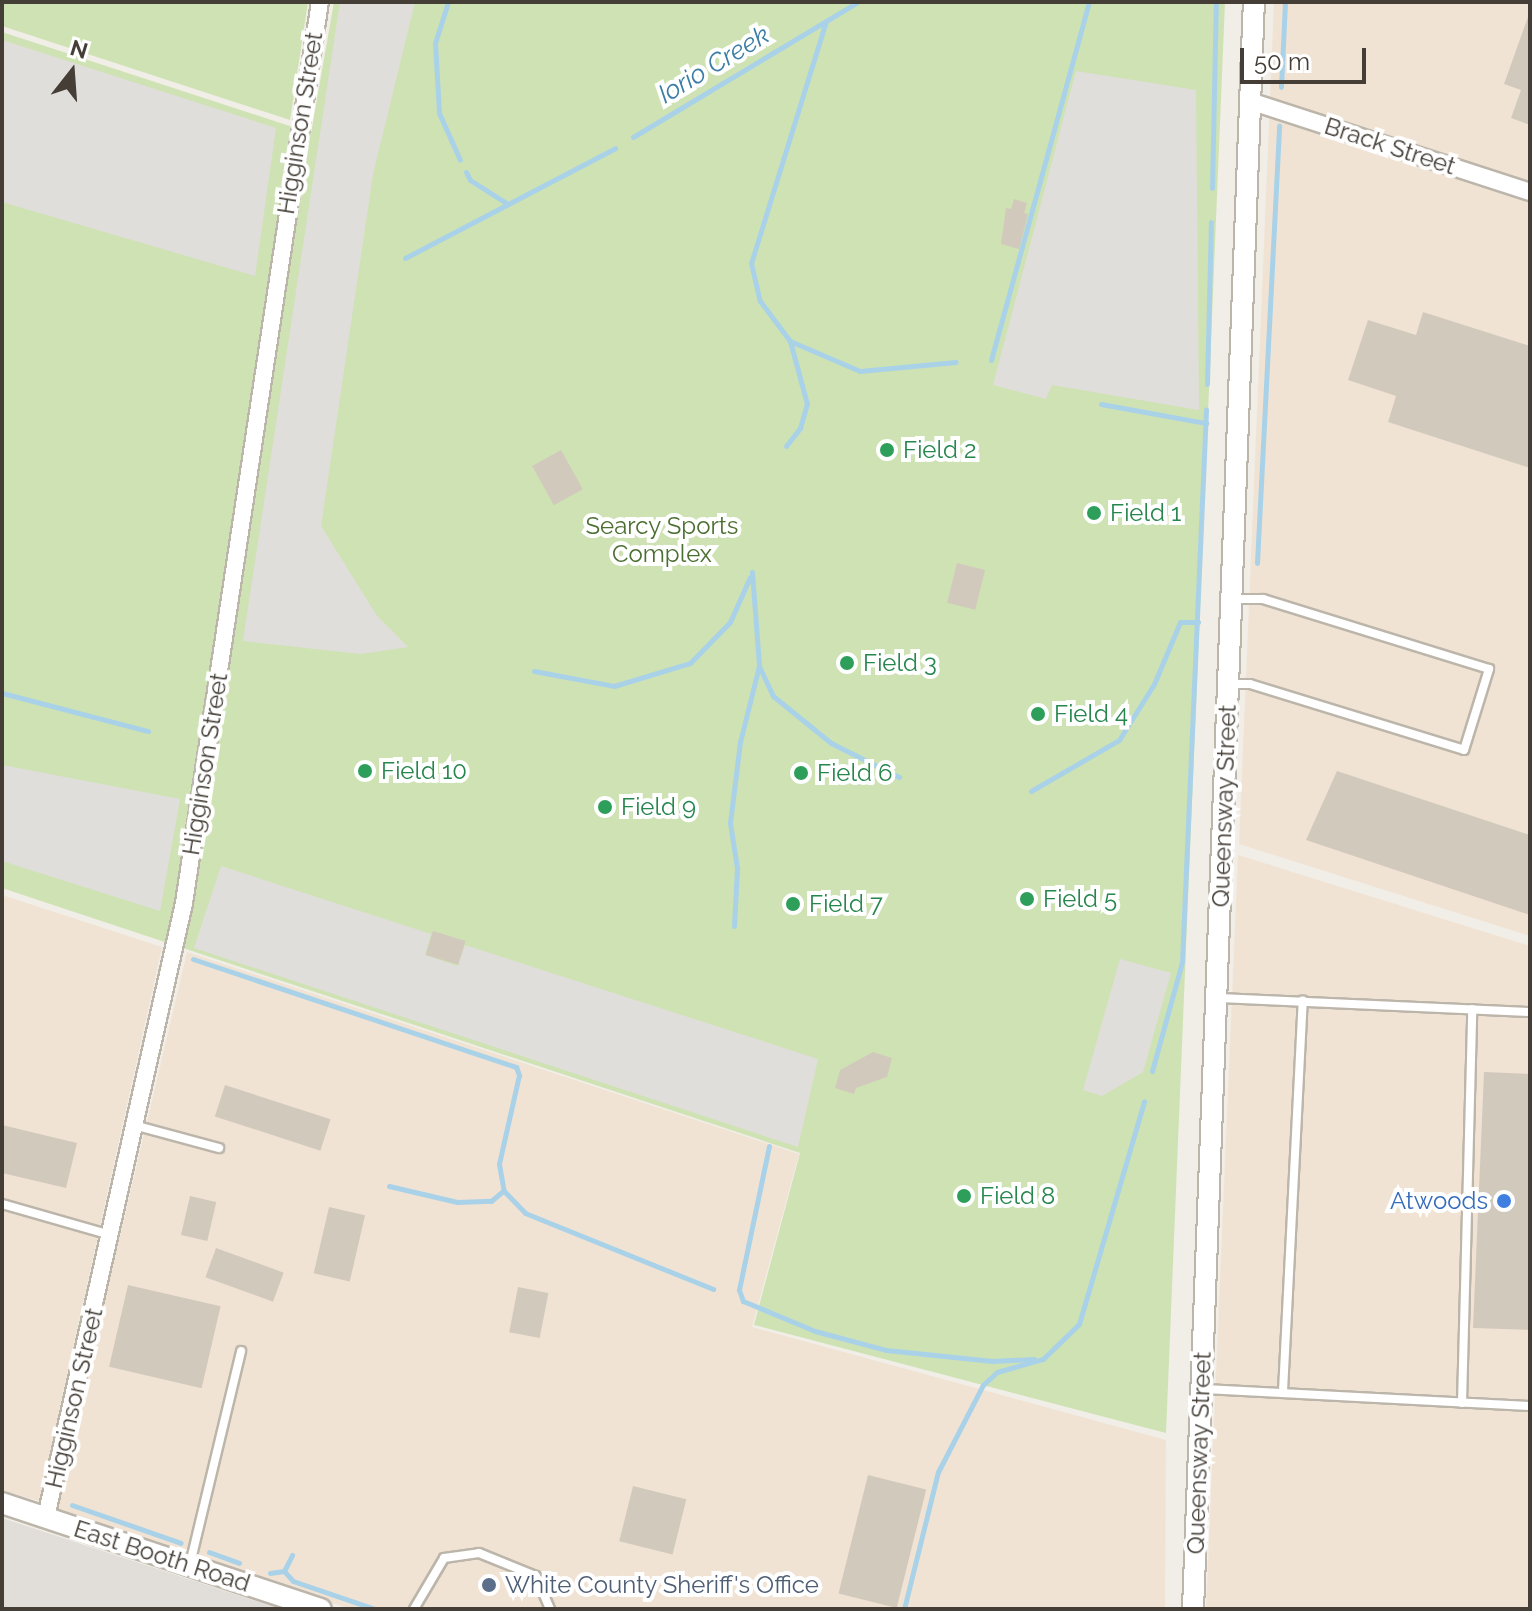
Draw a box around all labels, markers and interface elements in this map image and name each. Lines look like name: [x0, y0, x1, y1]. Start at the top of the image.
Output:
water label: Iorio Creek: [653, 20, 775, 110]
street label: Higginson Street: [271, 30, 329, 216]
north arrow: [32, 32, 112, 112]
scale bar: [1244, 32, 1370, 82]
text: N: [67, 34, 91, 64]
text: 50 m: [1254, 47, 1310, 76]
street label: Brack Street: [1321, 111, 1459, 181]
place label: Field 2: [903, 436, 977, 464]
marker: Field 2: [878, 441, 896, 459]
place label: Field 1: [1110, 499, 1181, 527]
marker: Field 1: [1085, 504, 1103, 522]
park label: Searcy Sports Complex: [585, 512, 739, 568]
place label: Field 3: [863, 649, 937, 677]
marker: Field 3: [838, 654, 856, 672]
street label: Higginson Street: [176, 671, 234, 857]
place label: Field 4: [1054, 700, 1128, 728]
street label: Queensway Street: [1206, 704, 1242, 908]
marker: Field 4: [1029, 705, 1047, 723]
place label: Field 10: [381, 757, 467, 785]
place label: Field 6: [817, 759, 893, 787]
marker: Field 10: [356, 762, 374, 780]
marker: Field 6: [792, 764, 810, 782]
place label: Field 9: [621, 793, 696, 821]
marker: Field 9: [596, 798, 614, 816]
place label: Field 5: [1043, 885, 1117, 913]
place label: Field 7: [809, 890, 883, 918]
marker: Field 5: [1018, 890, 1036, 908]
marker: Field 7: [784, 895, 802, 913]
place label: Field 8: [980, 1182, 1055, 1210]
marker: Field 8: [955, 1187, 973, 1205]
place label: Atwoods: [1390, 1187, 1488, 1215]
marker: Atwoods: [1495, 1192, 1513, 1210]
street label: Higginson Street: [39, 1305, 109, 1491]
street label: Queensway Street: [1181, 1351, 1217, 1555]
street label: East Booth Road: [70, 1514, 254, 1598]
place label: White County Sheriff's Office: [505, 1571, 820, 1599]
marker: White County Sheriff's Office: [480, 1576, 498, 1594]

